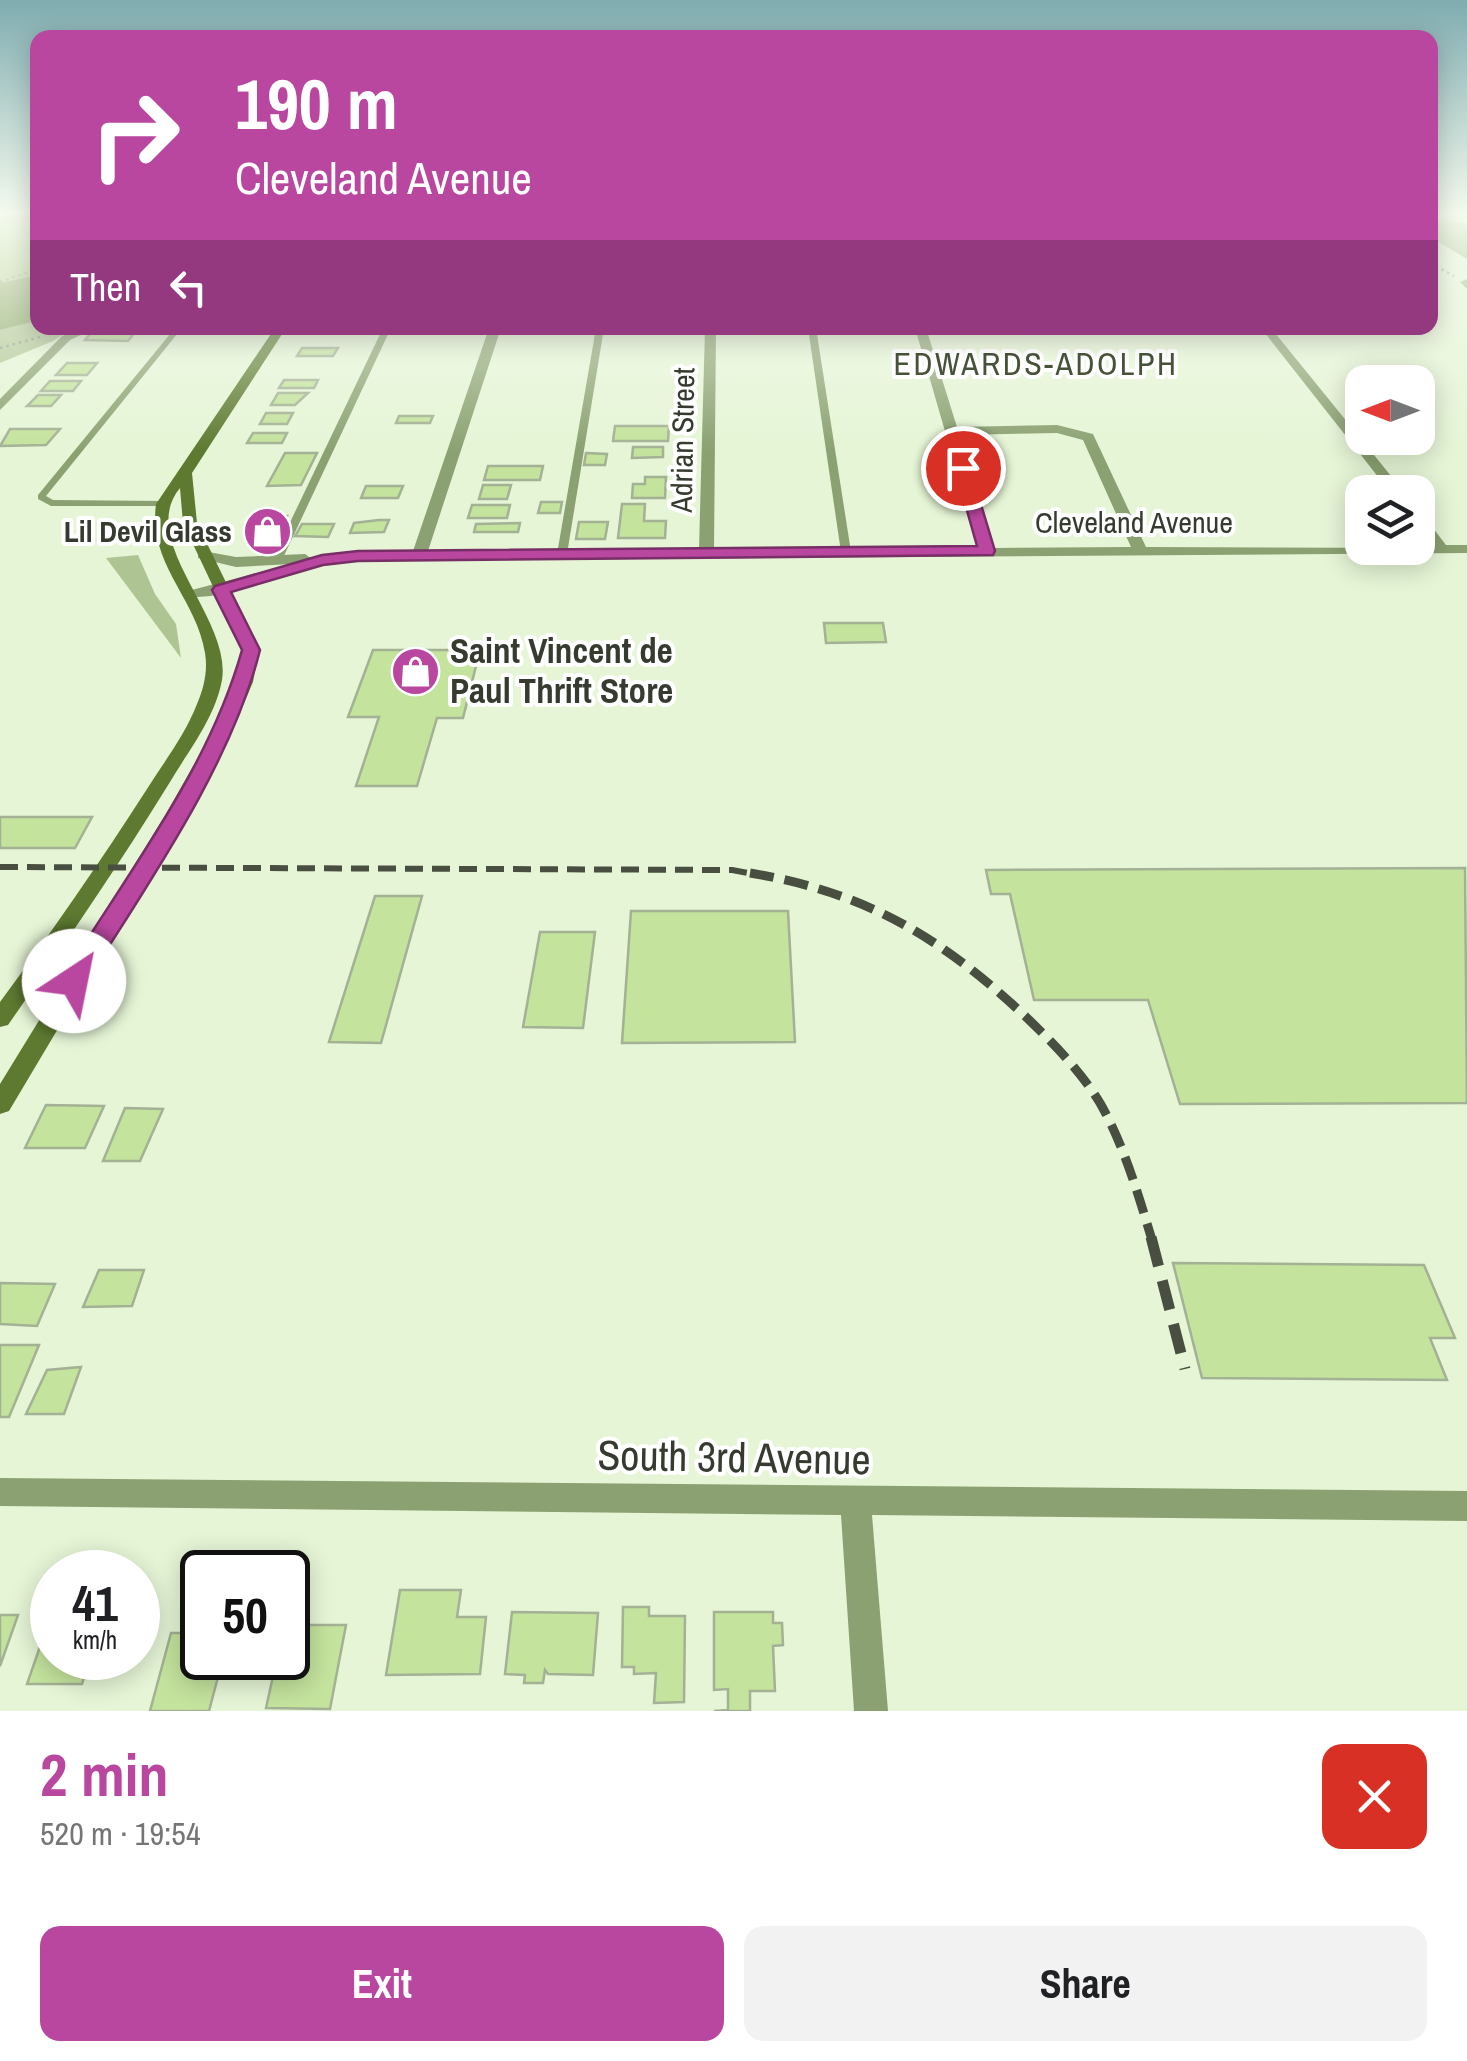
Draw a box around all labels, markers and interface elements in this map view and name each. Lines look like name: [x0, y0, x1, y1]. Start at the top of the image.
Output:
text: 190 m: [235, 57, 398, 151]
icon: right: [70, 70, 200, 200]
text: Cleveland Avenue: [235, 147, 532, 208]
icon: left: [161, 260, 216, 315]
text: Then: [70, 262, 141, 313]
district label: EDWARDS-ADOLPH: [894, 342, 1178, 385]
north arrow: [1345, 365, 1435, 455]
map controls: [1345, 365, 1435, 565]
street label: Adrian Street: [661, 367, 703, 514]
pin: [921, 426, 1006, 511]
icon: arrive: [936, 441, 991, 496]
button: layers: [1345, 475, 1435, 565]
street label: Cleveland Avenue: [1035, 502, 1233, 542]
shop icon: Lil Devil Glass: [241, 506, 293, 558]
place label: Lil Devil Glass: [64, 511, 232, 551]
place label: Saint Vincent de Paul Thrift Store: [450, 627, 673, 714]
shop icon: Saint Vincent de Paul Thrift Store: [389, 645, 441, 697]
position arrow: [22, 929, 126, 1033]
street label: South 3rd Avenue: [597, 1427, 871, 1487]
speed limit sign: 50: [180, 1550, 310, 1680]
text: 41: [72, 1569, 118, 1637]
text: km/h: [73, 1623, 117, 1657]
text: 2 min: [40, 1734, 169, 1815]
button: close: [1322, 1744, 1427, 1849]
text: 520 m · 19:54: [40, 1812, 200, 1855]
button: Exit: [40, 1926, 724, 2041]
button: Share: [744, 1926, 1427, 2041]

